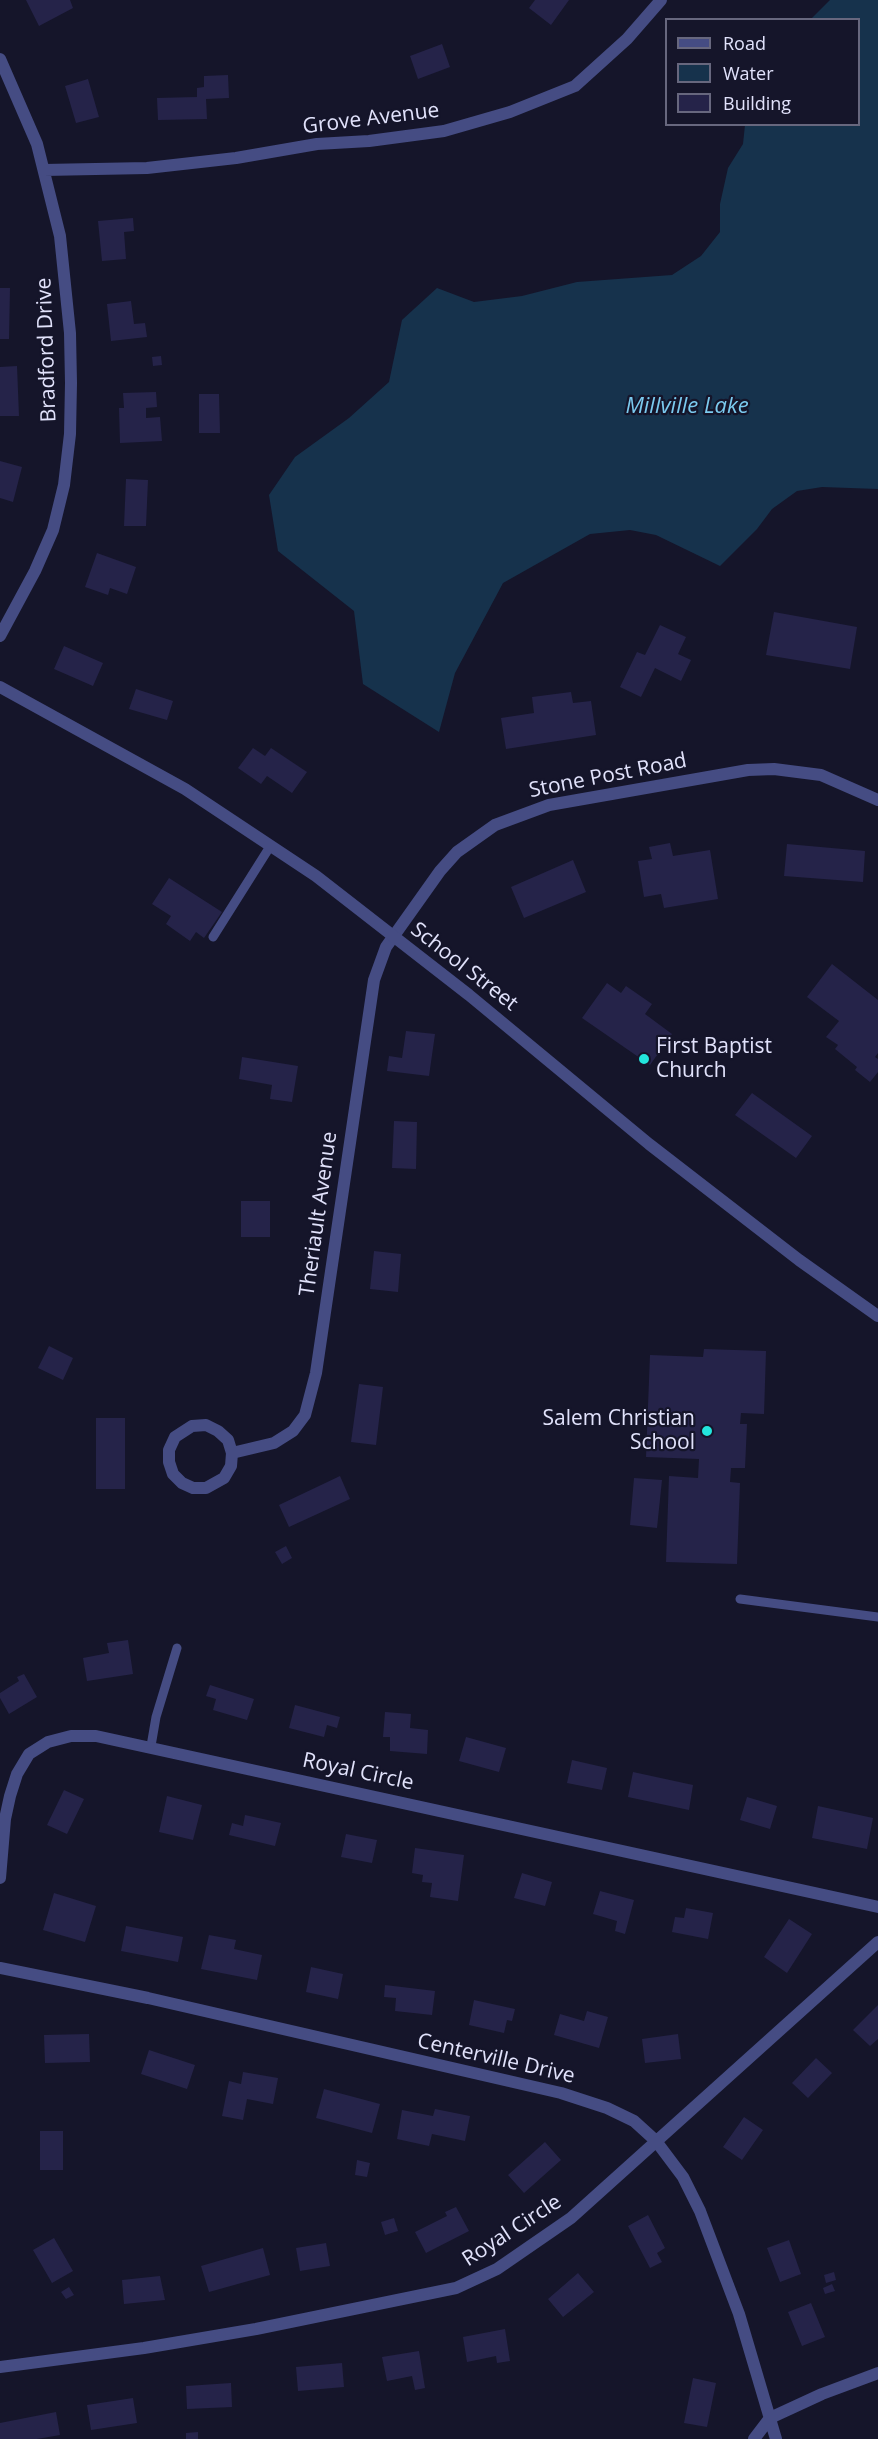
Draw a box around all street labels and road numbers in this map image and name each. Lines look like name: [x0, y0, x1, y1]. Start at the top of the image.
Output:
street label: Grove Avenue: [301, 98, 441, 140]
street label: Bradford Drive: [32, 277, 62, 423]
street label: Stone Post Road: [527, 748, 689, 804]
street label: School Street: [405, 917, 523, 1017]
street label: Theriault Avenue: [295, 1130, 343, 1298]
street label: Royal Circle: [300, 1748, 416, 1796]
street label: Centerville Drive: [415, 2029, 577, 2089]
street label: Royal Circle: [458, 2190, 566, 2272]

